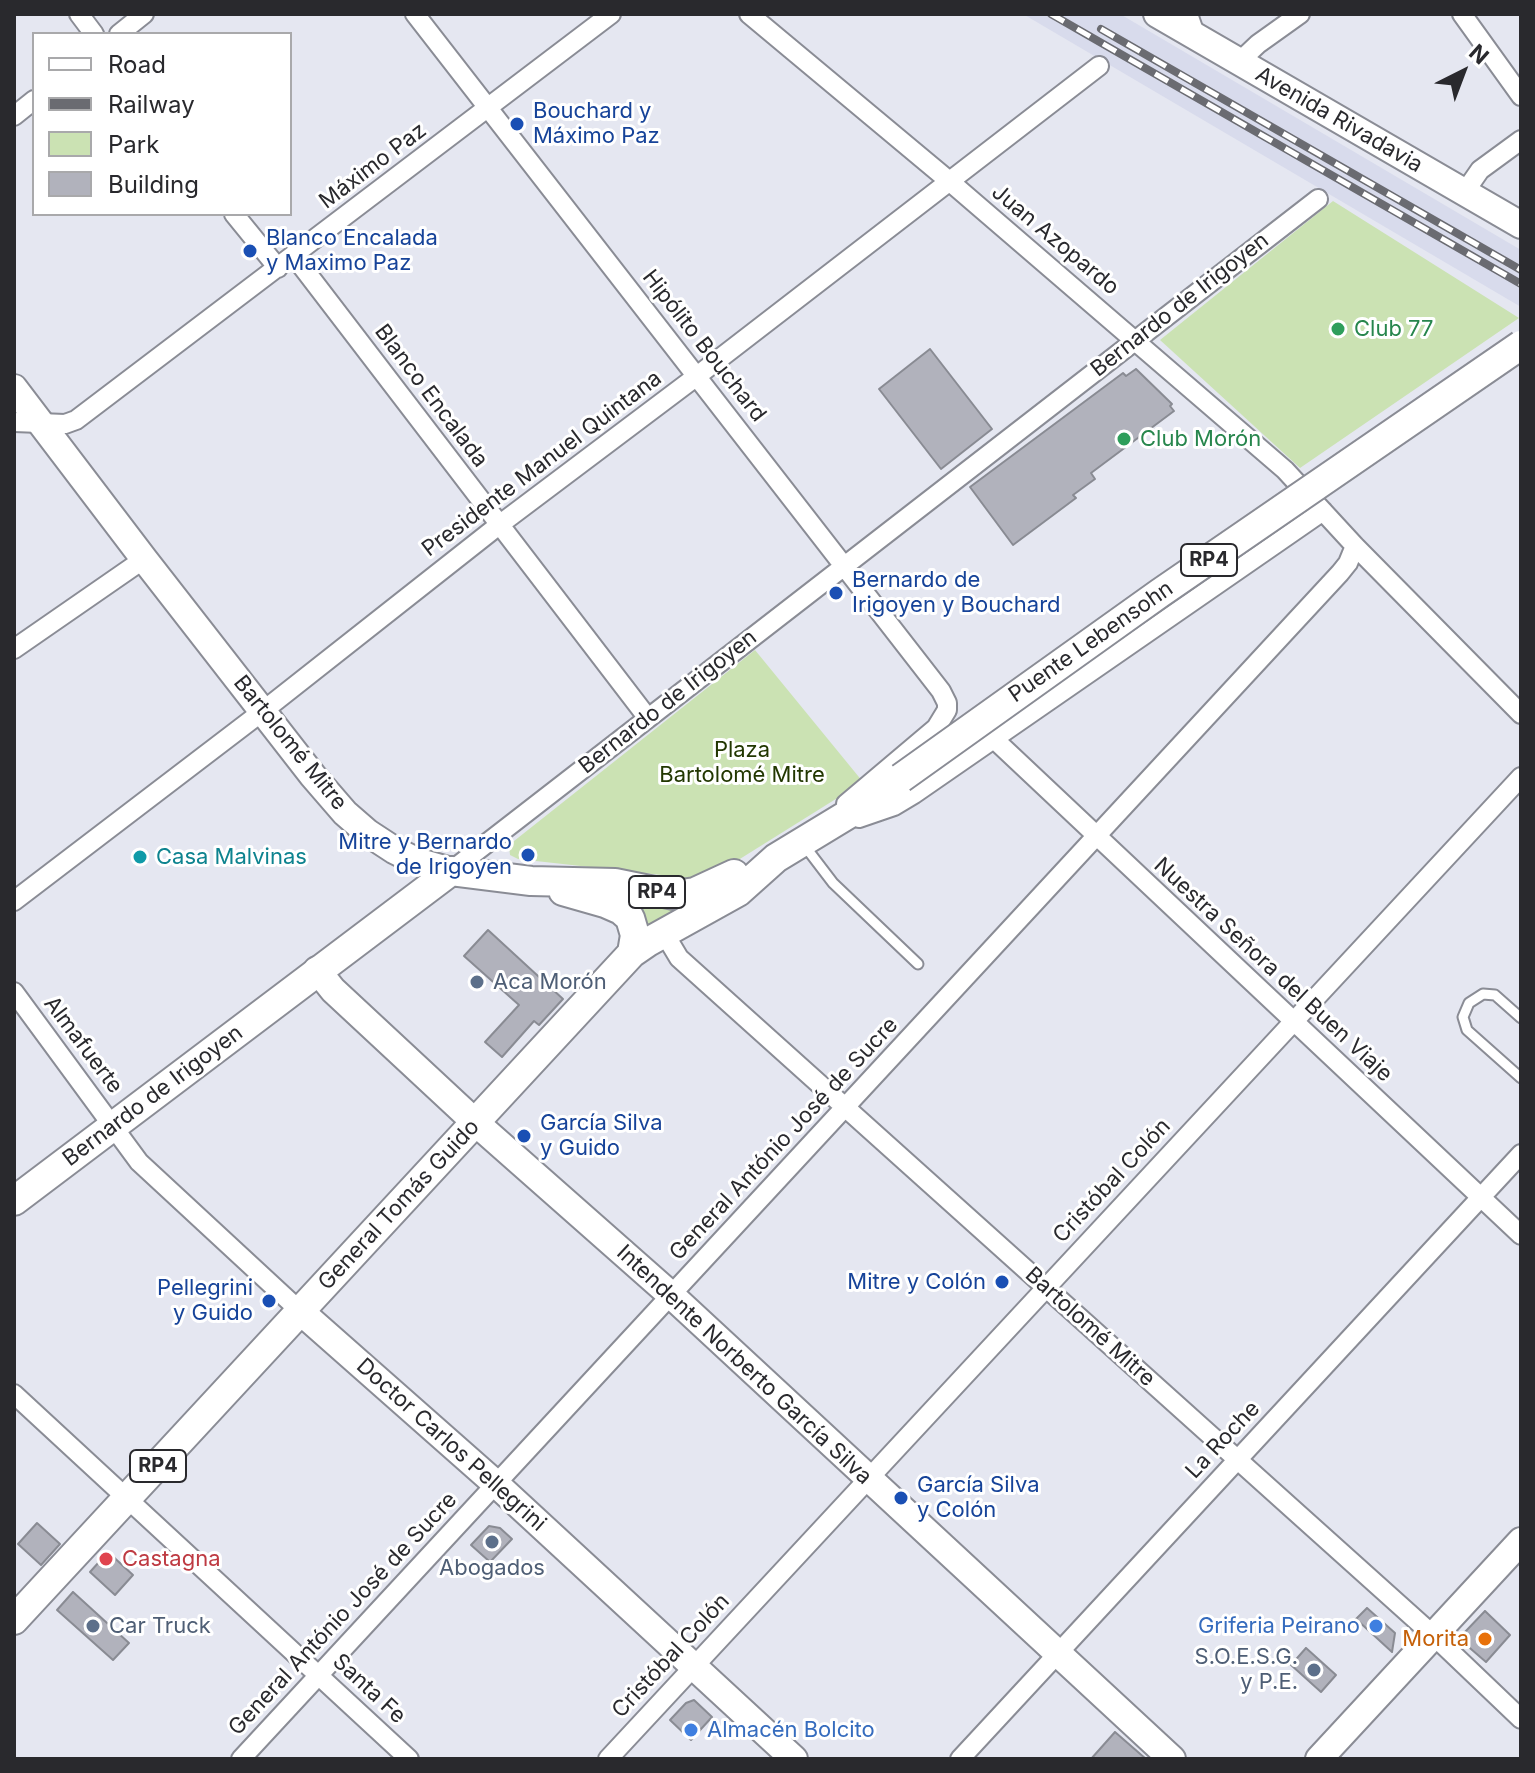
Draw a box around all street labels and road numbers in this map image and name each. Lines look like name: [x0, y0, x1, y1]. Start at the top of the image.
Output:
street label: Avenida Rivadavia: [1251, 61, 1427, 179]
street label: Máximo Paz: [314, 117, 432, 215]
street label: Juan Azopardo: [986, 179, 1124, 301]
street label: Bernardo de Irigoyen: [1086, 227, 1274, 383]
street label: Hipólito Bouchard: [637, 265, 771, 427]
street label: Blanco Encalada: [369, 319, 493, 473]
street label: Presidente Manuel Quintana: [417, 365, 667, 563]
road number: RP4: [1181, 544, 1237, 576]
street label: Puente Lebensohn: [1004, 575, 1178, 709]
street label: Bernardo de Irigoyen: [574, 624, 762, 780]
street label: Bartolomé Mitre: [228, 670, 352, 816]
street label: Nuestra Señora del Buen Viaje: [1148, 853, 1398, 1087]
road number: RP4: [629, 876, 685, 908]
street label: Almafuerte: [38, 991, 128, 1099]
street label: General António José de Sucre: [664, 1012, 904, 1266]
street label: Bernardo de Irigoyen: [58, 1020, 248, 1172]
street label: Cristóbal Colón: [1048, 1113, 1176, 1249]
street label: General Tomás Guido: [313, 1114, 485, 1296]
street label: Intendente Norberto García Silva: [611, 1240, 877, 1490]
street label: Bartolomé Mitre: [1020, 1262, 1160, 1392]
street label: Doctor Carlos Pellegrini: [351, 1353, 551, 1537]
street label: La Roche: [1180, 1396, 1266, 1484]
road number: RP4: [130, 1450, 186, 1482]
street label: General António José de Sucre: [223, 1487, 463, 1741]
street label: Cristóbal Colón: [607, 1588, 735, 1724]
street label: Santa Fe: [327, 1649, 411, 1729]

